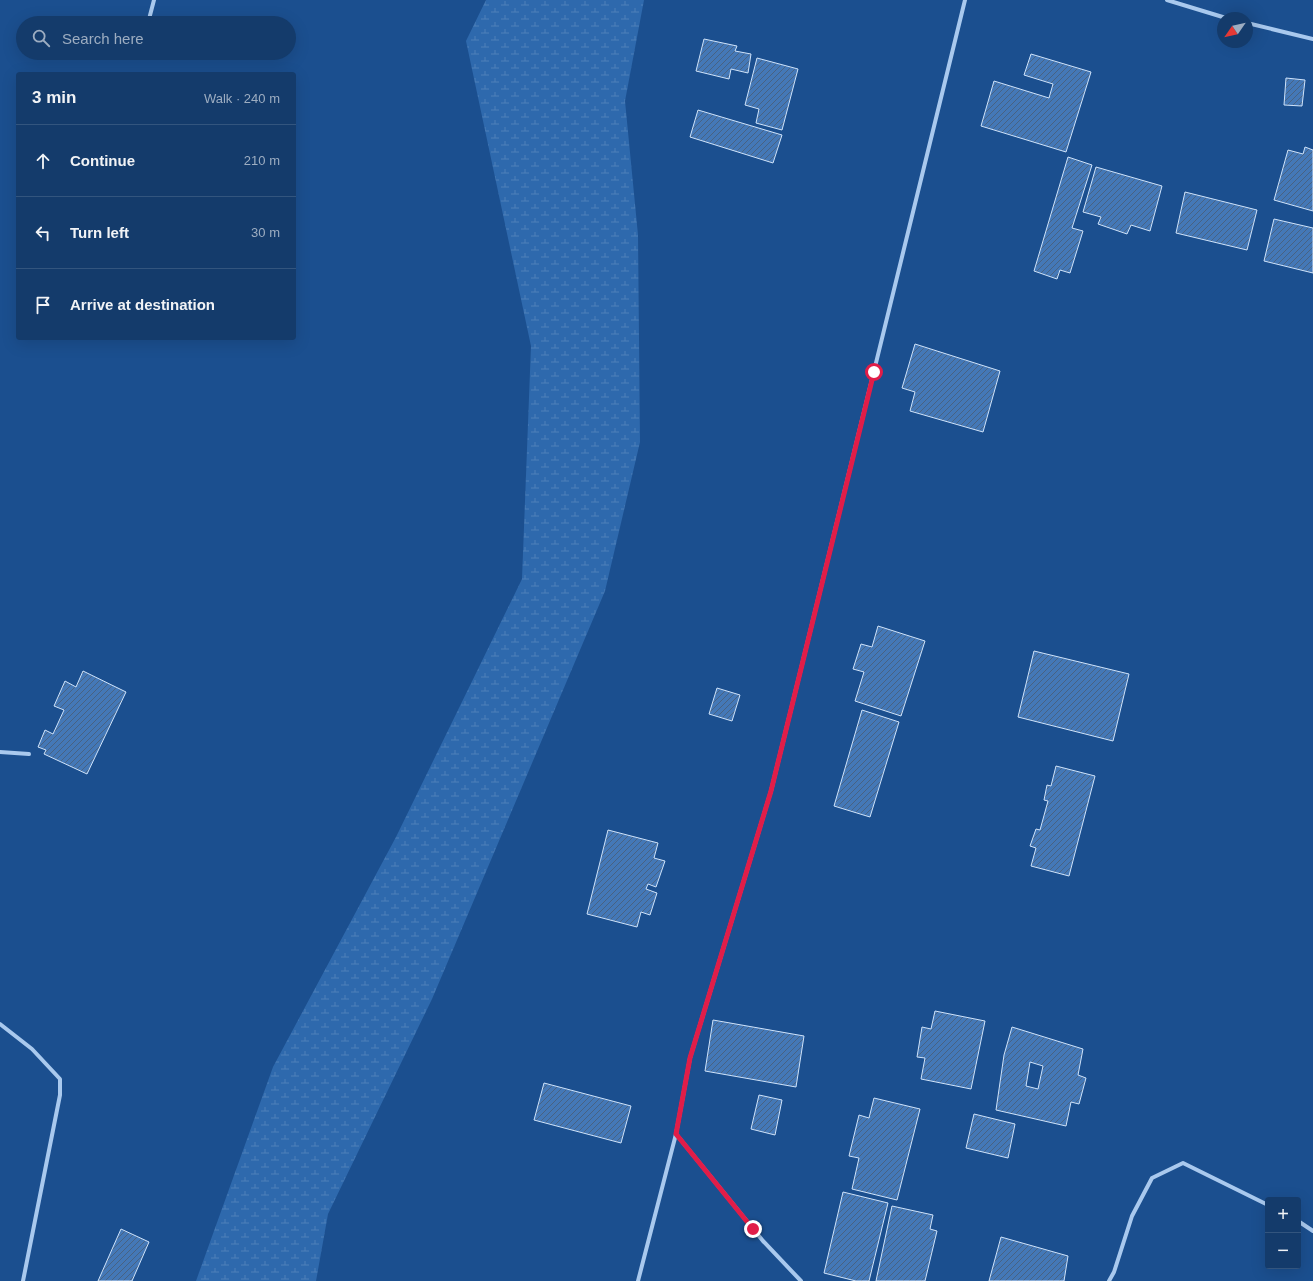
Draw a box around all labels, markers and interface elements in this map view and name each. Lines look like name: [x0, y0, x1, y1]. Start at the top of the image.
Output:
north arrow: [1217, 12, 1253, 48]
search box: [16, 16, 296, 60]
icon: search: [30, 27, 52, 49]
text: Search here: [62, 30, 144, 47]
text: 3 min: [32, 88, 76, 107]
text: Walk · 240 m: [204, 91, 280, 106]
icon: ahead: [32, 150, 54, 172]
text: Continue: [70, 152, 135, 169]
text: 210 m: [244, 153, 280, 168]
icon: left: [32, 222, 54, 244]
text: Turn left: [70, 224, 129, 241]
text: 30 m: [251, 225, 280, 240]
icon: arrive: [32, 294, 54, 316]
text: Arrive at destination: [70, 296, 215, 313]
route start: [865, 363, 883, 381]
map controls: [1265, 1197, 1301, 1269]
button: +: [1265, 1197, 1301, 1233]
route end: [744, 1220, 762, 1238]
button: −: [1265, 1233, 1301, 1269]

